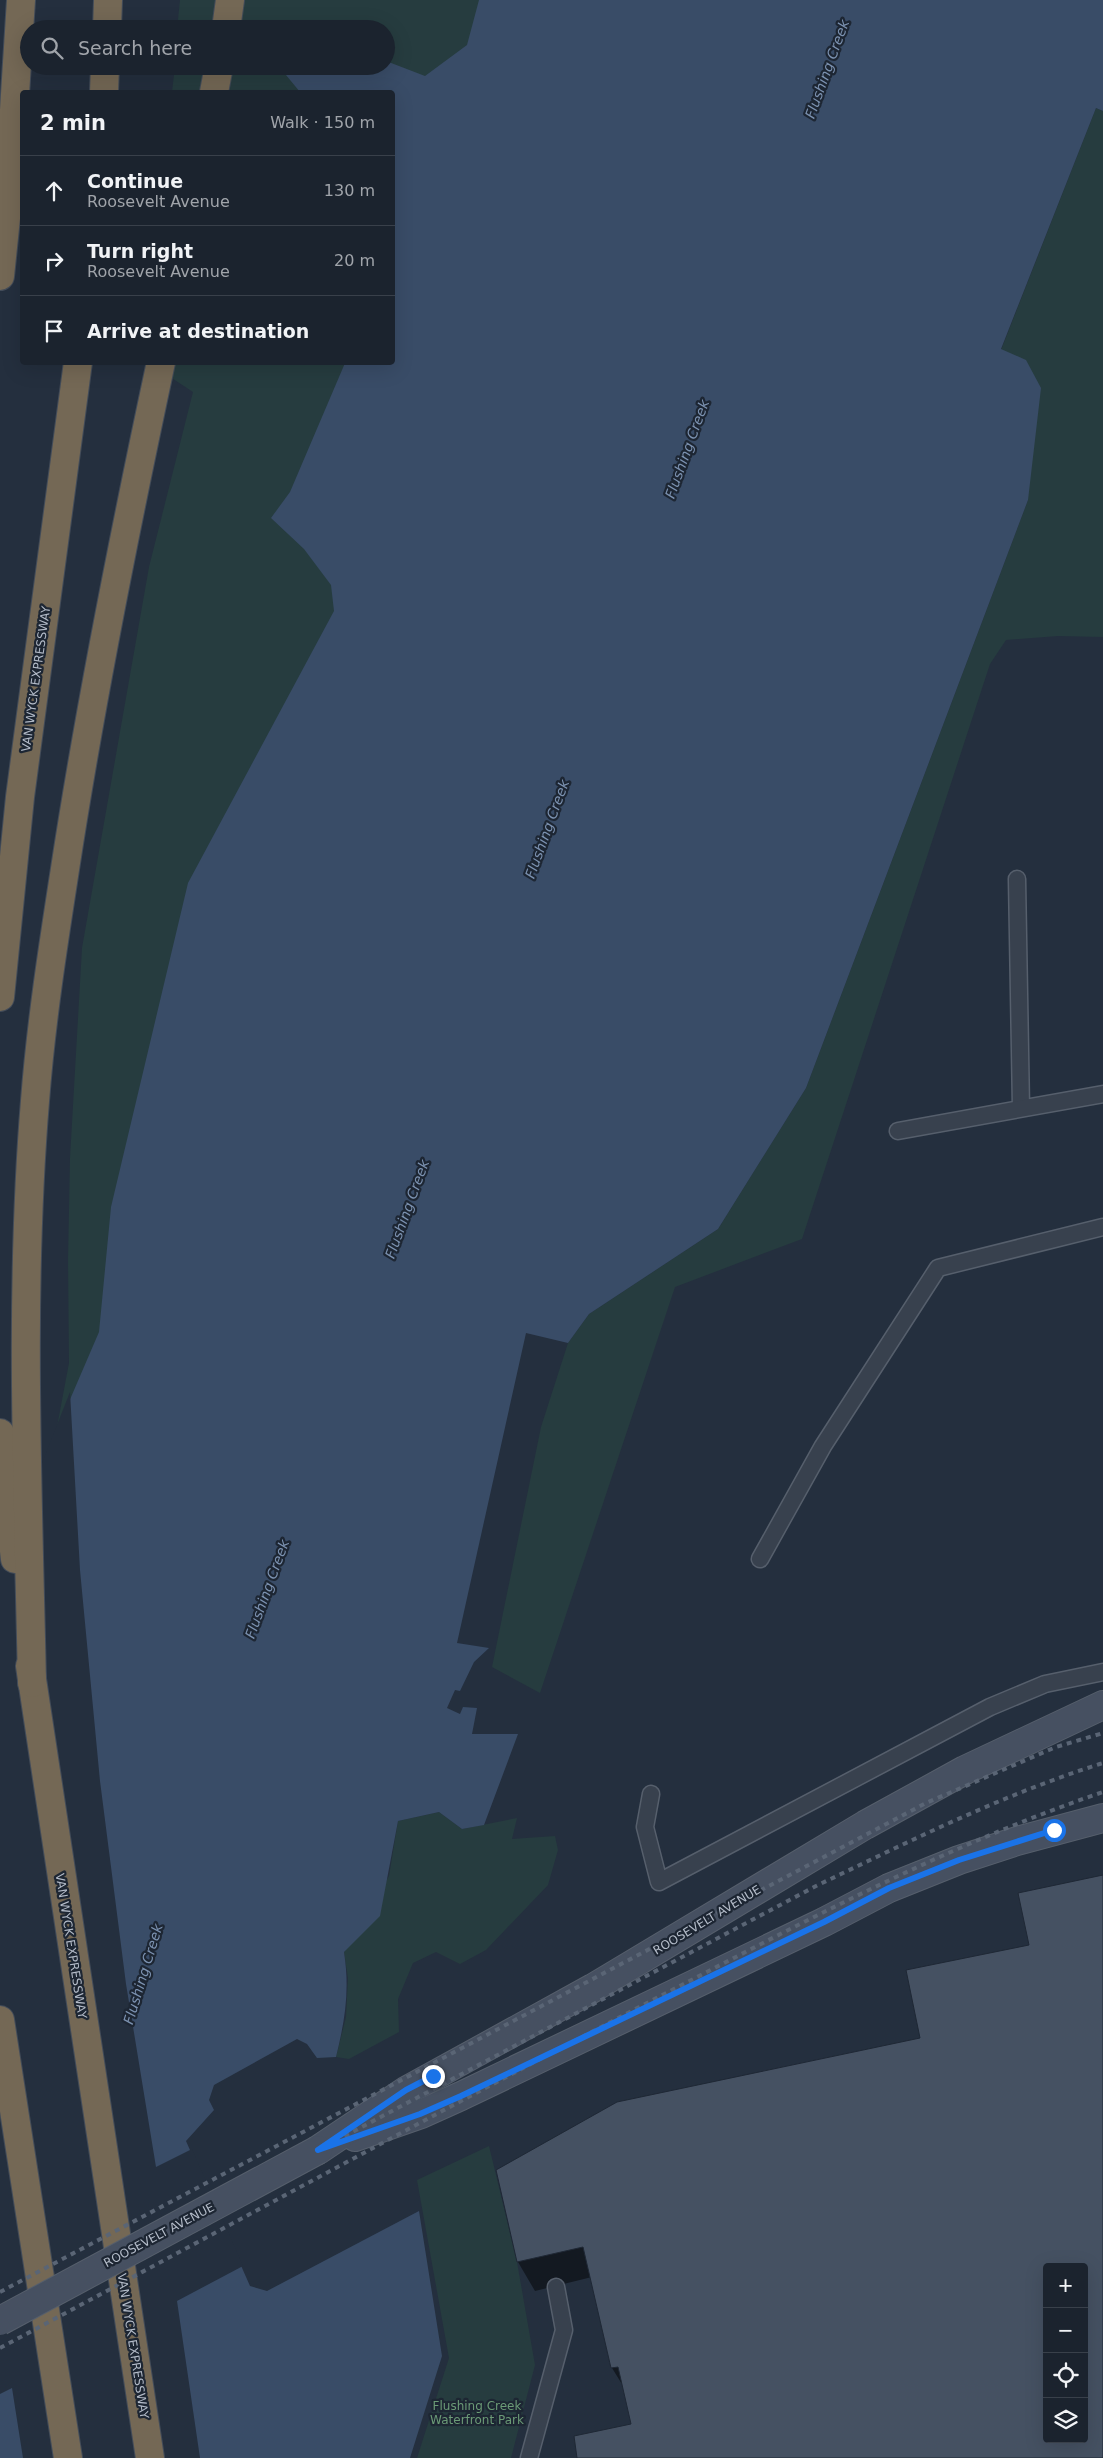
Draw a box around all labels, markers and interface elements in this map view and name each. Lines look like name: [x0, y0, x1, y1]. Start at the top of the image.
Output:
water label: Flushing Creek: [802, 17, 853, 121]
search box: [20, 20, 395, 75]
icon: search: [38, 34, 66, 62]
text: Search here: [78, 37, 192, 59]
text: 2 min: [40, 111, 106, 135]
text: Walk · 150 m: [270, 113, 375, 132]
text: Continue: [87, 170, 183, 192]
icon: ahead: [40, 177, 68, 205]
text: 130 m: [324, 181, 375, 200]
text: Roosevelt Avenue: [87, 192, 230, 211]
text: Turn right: [87, 240, 193, 262]
icon: right: [40, 247, 68, 275]
text: 20 m: [334, 251, 375, 270]
text: Roosevelt Avenue: [87, 262, 230, 281]
icon: arrive: [40, 317, 68, 345]
text: Arrive at destination: [87, 320, 309, 342]
water label: Flushing Creek: [662, 397, 713, 501]
street label: VAN WYCK EXPRESSWAY: [19, 605, 53, 753]
water label: Flushing Creek: [522, 777, 573, 881]
water label: Flushing Creek: [382, 1157, 433, 1261]
water label: Flushing Creek: [242, 1537, 293, 1641]
route start: [1043, 1819, 1066, 1842]
street label: VAN WYCK EXPRESSWAY: [53, 1872, 90, 2020]
street label: ROOSEVELT AVENUE: [651, 1882, 763, 1958]
water label: Flushing Creek: [120, 1921, 166, 2026]
route end: [422, 2065, 445, 2088]
street label: ROOSEVELT AVENUE: [101, 2200, 217, 2270]
map controls: [1043, 2263, 1088, 2443]
button: +: [1043, 2263, 1088, 2308]
street label: VAN WYCK EXPRESSWAY: [115, 2272, 152, 2420]
button: −: [1043, 2308, 1088, 2353]
button: locate: [1043, 2353, 1088, 2398]
button: layers: [1043, 2398, 1088, 2443]
park label: Flushing Creek Waterfront Park: [430, 2399, 524, 2427]

